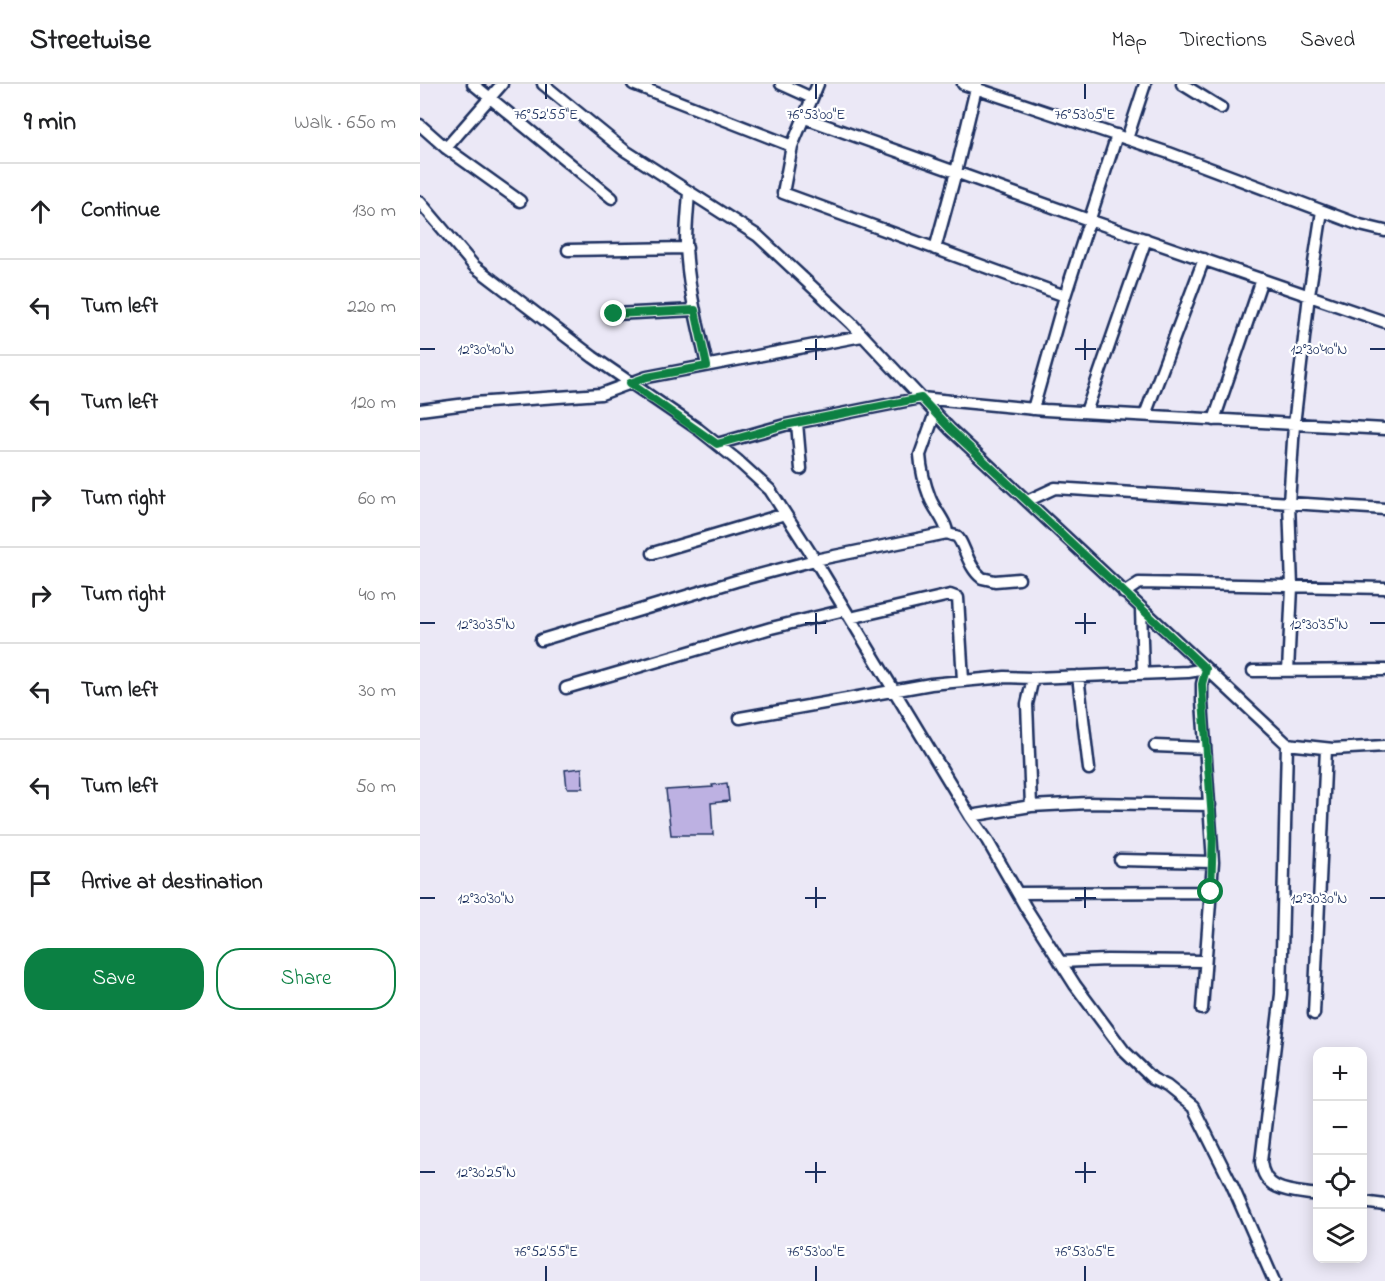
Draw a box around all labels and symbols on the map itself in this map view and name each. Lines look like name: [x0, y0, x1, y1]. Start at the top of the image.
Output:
text: 76°52'55"E: [514, 104, 578, 126]
text: 76°53'00"E: [787, 104, 845, 126]
text: 76°53'05"E: [1055, 104, 1115, 126]
route end: [600, 300, 626, 326]
text: 12°30'40"N: [458, 339, 514, 361]
text: 12°30'40"N: [1291, 339, 1347, 361]
text: 12°30'35"N: [457, 614, 515, 636]
text: 12°30'35"N: [1290, 614, 1348, 636]
route start: [1197, 878, 1223, 904]
text: 12°30'30"N: [458, 888, 514, 910]
text: 12°30'30"N: [1291, 888, 1347, 910]
text: 12°30'25"N: [456, 1162, 516, 1184]
text: 76°52'55"E: [514, 1241, 578, 1263]
text: 76°53'00"E: [787, 1241, 845, 1263]
text: 76°53'05"E: [1055, 1241, 1115, 1263]

